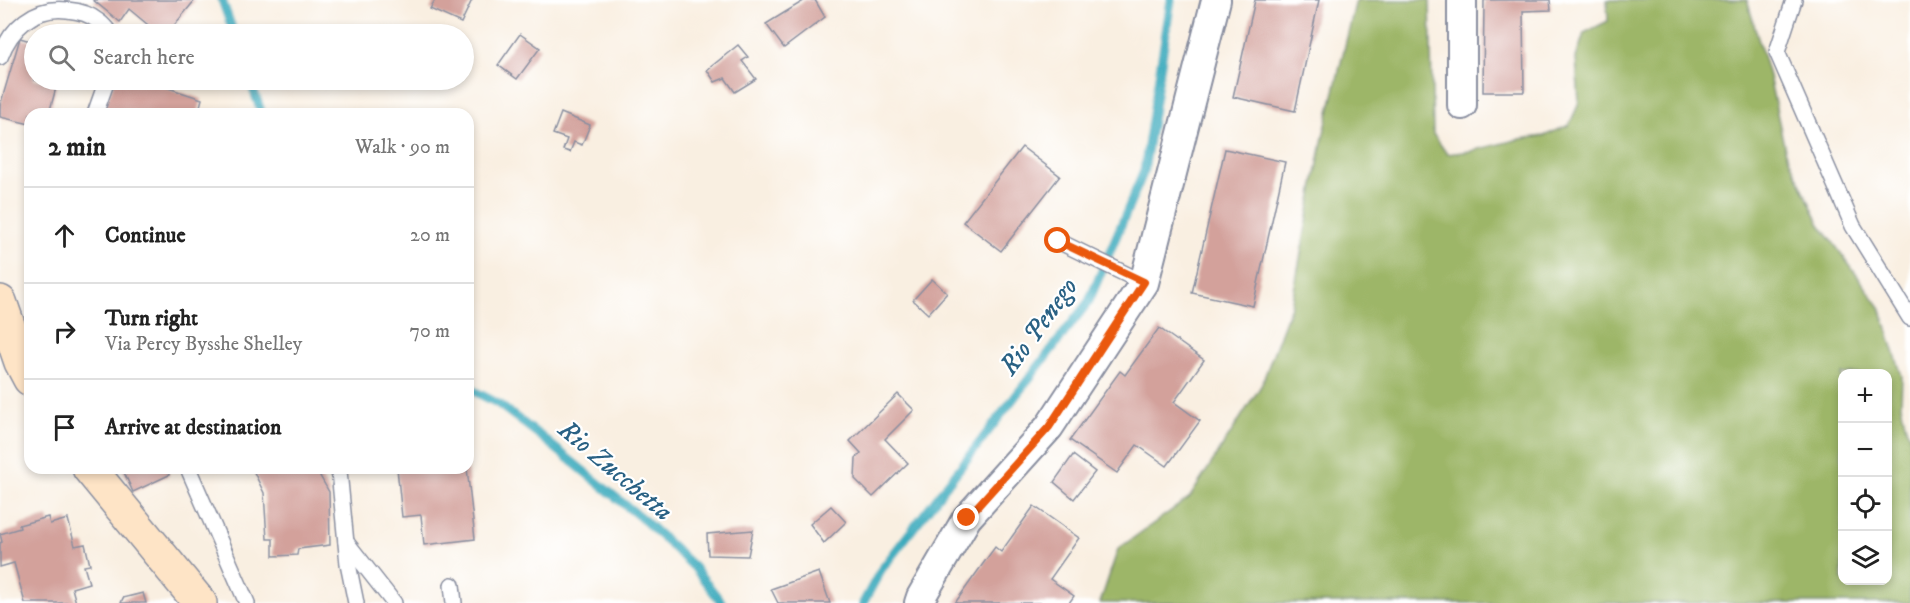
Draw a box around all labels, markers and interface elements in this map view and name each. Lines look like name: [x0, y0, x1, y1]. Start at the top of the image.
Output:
search box: [24, 24, 474, 90]
icon: search: [45, 41, 78, 74]
text: Search here: [93, 44, 195, 71]
text: 2 min: [48, 131, 106, 164]
text: Walk · 90 m: [355, 135, 450, 160]
icon: ahead: [48, 219, 81, 252]
text: Continue: [105, 222, 186, 249]
text: 20 m: [410, 223, 450, 248]
route start: [1044, 227, 1070, 253]
water label: Rio Penego: [991, 271, 1086, 383]
text: Turn right: [105, 305, 198, 332]
icon: right: [48, 315, 81, 348]
text: 70 m: [409, 319, 450, 344]
text: Via Percy Bysshe Shelley: [105, 332, 302, 357]
map controls: [1838, 369, 1892, 585]
button: +: [1838, 369, 1892, 423]
icon: arrive: [48, 411, 81, 444]
water label: Rio Zucchetta: [550, 412, 680, 529]
text: Arrive at destination: [105, 414, 282, 441]
button: −: [1838, 423, 1892, 477]
button: locate: [1838, 477, 1892, 531]
route end: [953, 504, 979, 530]
button: layers: [1838, 531, 1892, 585]

